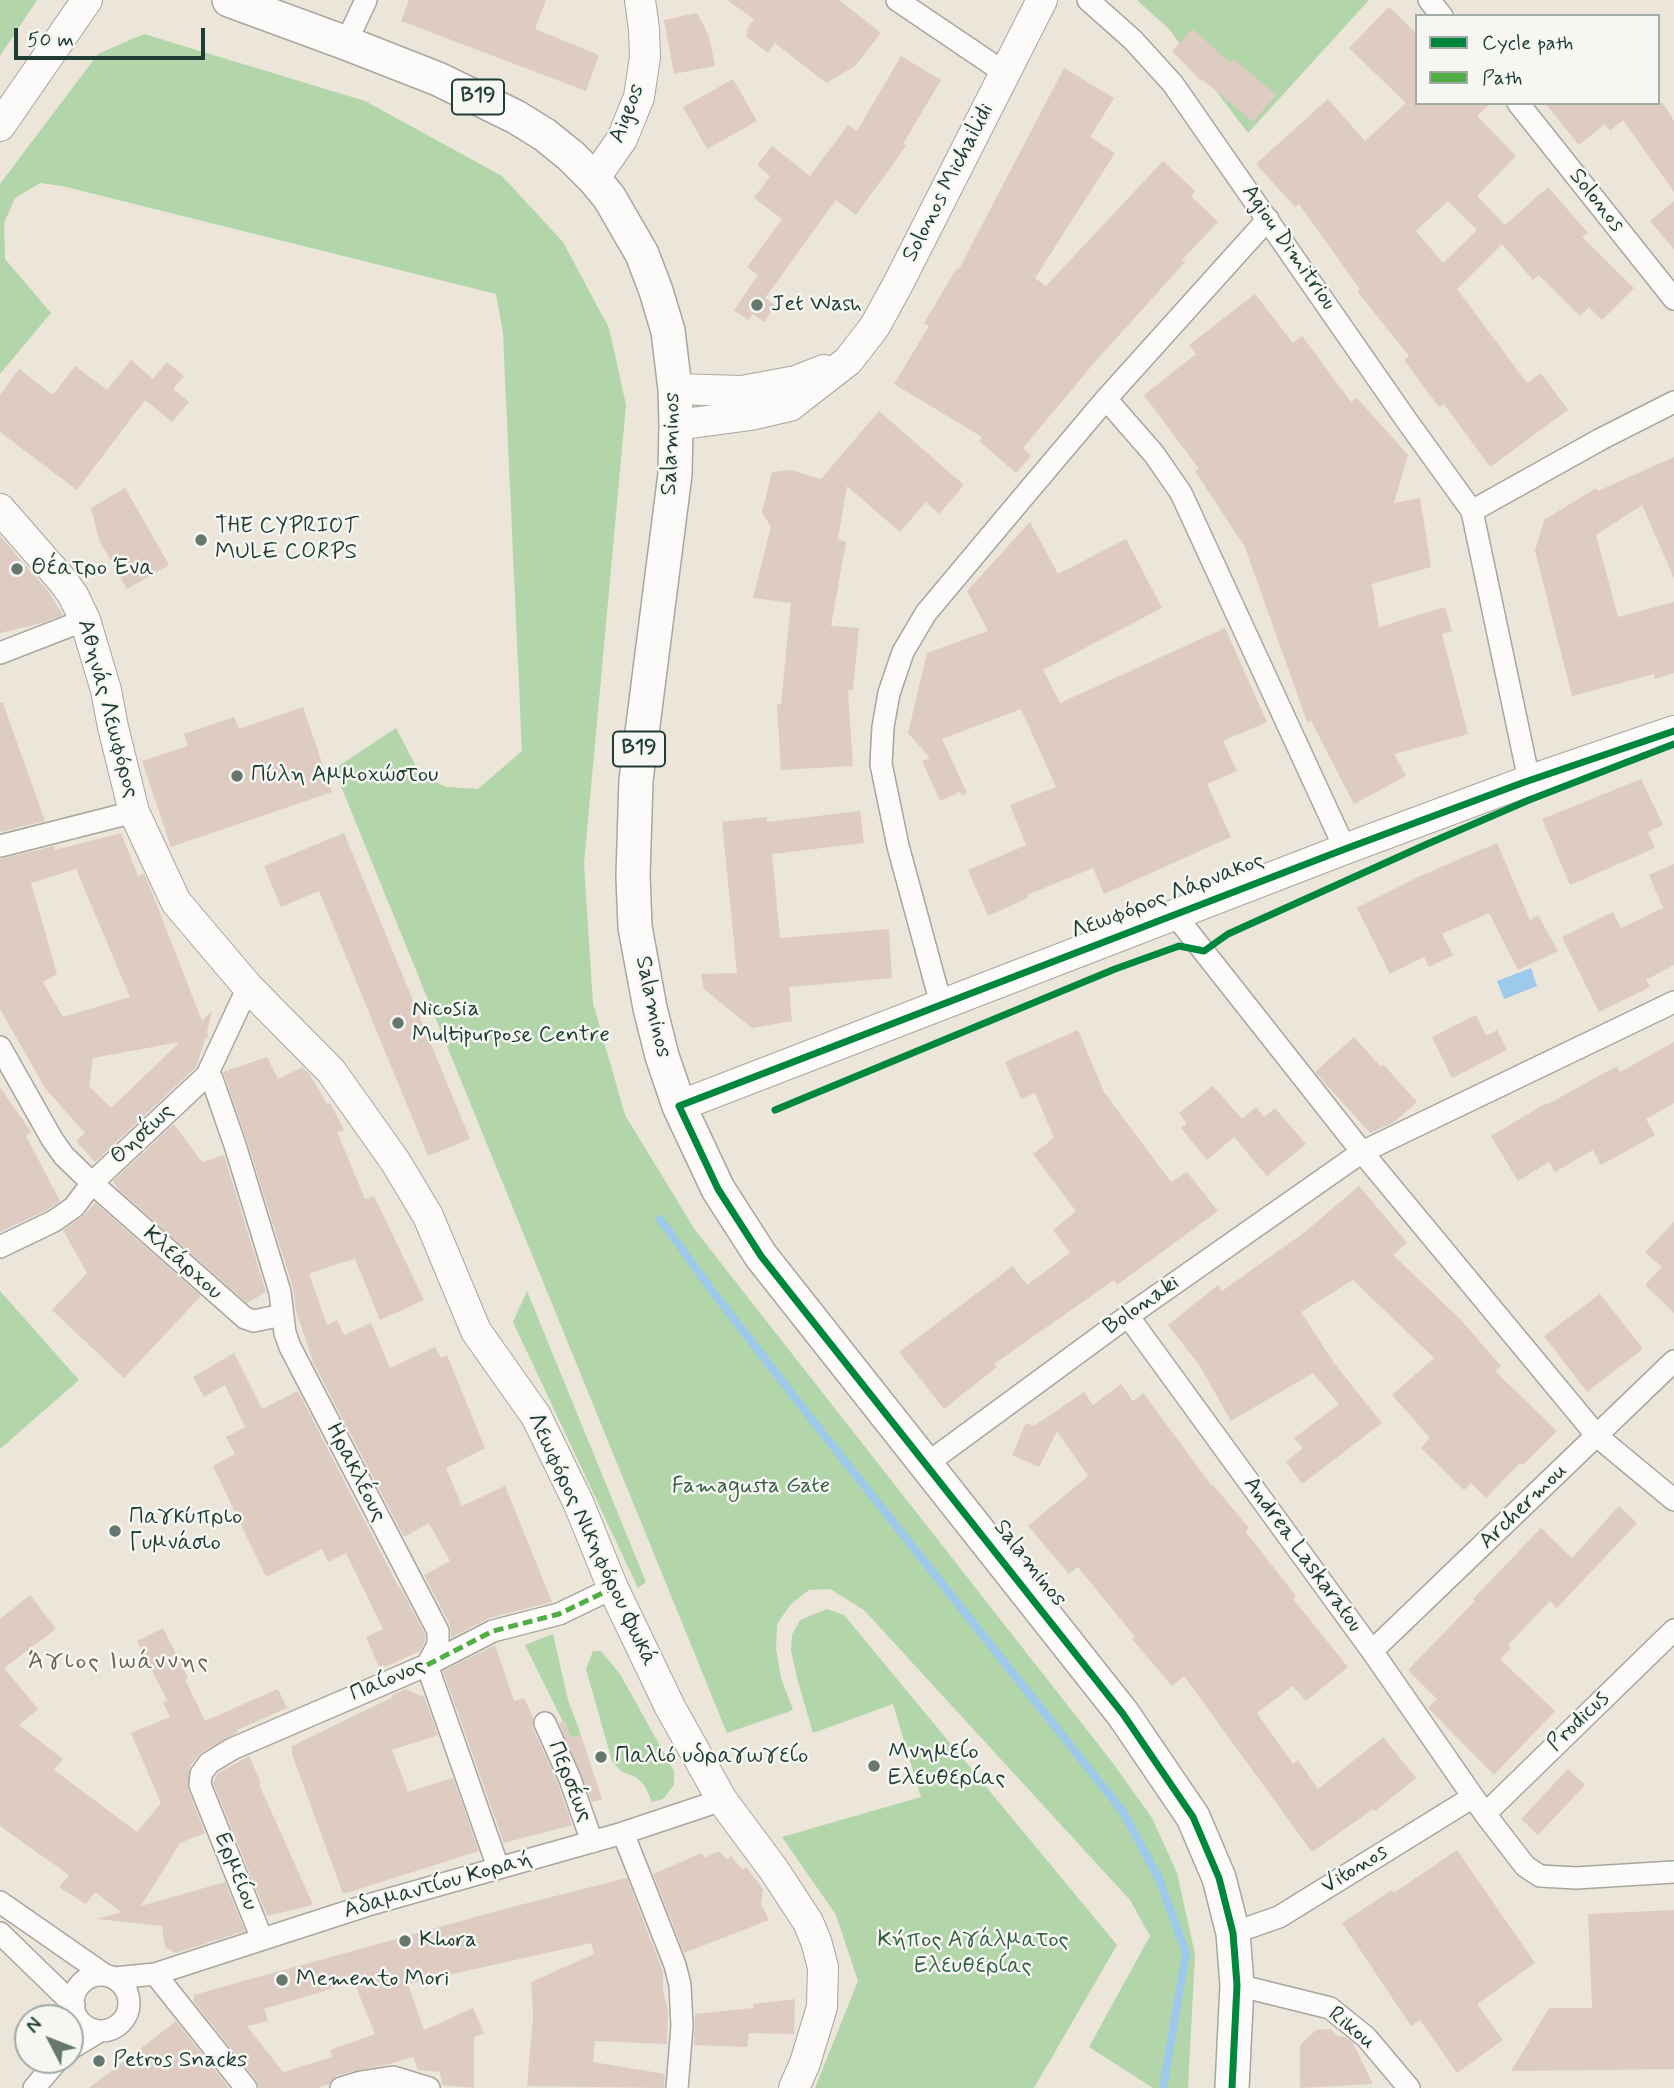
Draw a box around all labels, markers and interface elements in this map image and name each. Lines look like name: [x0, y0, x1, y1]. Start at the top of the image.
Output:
scale bar: [18, 14, 208, 58]
legend: [1415, 14, 1660, 105]
text: 50 m: [27, 26, 74, 54]
text: Cycle path: [1482, 29, 1573, 57]
text: Path: [1482, 64, 1522, 92]
road number: B19: [452, 80, 504, 114]
street label: Aigeos: [604, 80, 652, 148]
street label: Solonos Michailidi: [897, 99, 1001, 267]
street label: Solonos: [1562, 164, 1630, 238]
street label: Agiou Dimitriou: [1234, 180, 1342, 316]
place label: Jet Wash: [771, 291, 862, 319]
marker: Jet Wash: [749, 297, 765, 313]
street label: Salaminos: [656, 392, 688, 496]
place label: THE CYPRIOT MULE CORPS: [215, 513, 359, 567]
marker: THE CYPRIOT MULE CORPS: [193, 532, 209, 548]
place label: Θέατρο Ένα: [31, 555, 154, 583]
marker: Θέατρο Ένα: [9, 561, 25, 577]
street label: Αθηνάς Λεωφόρος: [70, 617, 144, 801]
road number: B19: [613, 732, 665, 766]
place label: Πύλη Αμμοχώστου: [251, 762, 438, 790]
marker: Πύλη Αμμοχώστου: [229, 768, 245, 784]
street label: Λεωφόρος Λάρνακος: [1068, 847, 1268, 947]
street label: Salaminos: [628, 954, 676, 1060]
place label: Nicosia Multipurpose Centre: [412, 996, 610, 1050]
marker: Nicosia Multipurpose Centre: [390, 1015, 406, 1031]
street label: Θησέως: [105, 1099, 181, 1171]
street label: Κλεάρχου: [137, 1221, 227, 1307]
street label: Bolonaki: [1099, 1270, 1185, 1342]
street label: Λεωφόρος Νικηφόρου Φωκά: [520, 1409, 662, 1671]
street label: Ηρακλέους: [318, 1419, 392, 1527]
street label: Archermou: [1474, 1458, 1574, 1556]
street label: Andrea Laskaratou: [1236, 1472, 1368, 1638]
park label: Famagusta Gate: [672, 1473, 830, 1501]
place label: Παγκύπριο Γυμνάσιο: [129, 1504, 242, 1558]
street label: Salaminos: [986, 1515, 1072, 1613]
marker: Παγκύπριο Γυμνάσιο: [107, 1523, 123, 1539]
district label: Άγιος Ιωάννης: [30, 1649, 208, 1677]
street label: Παίονος: [346, 1653, 430, 1709]
street label: Prodicus: [1542, 1686, 1616, 1758]
street label: Περσέως: [540, 1737, 598, 1827]
place label: Μνημείο Ελευθερίας: [888, 1739, 1005, 1793]
place label: Παλιό υδραγωγείο: [615, 1743, 808, 1771]
marker: Παλιό υδραγωγείο: [593, 1749, 609, 1765]
marker: Μνημείο Ελευθερίας: [866, 1758, 882, 1774]
street label: Ερμείου: [207, 1829, 263, 1915]
street label: Vitonos: [1317, 1839, 1393, 1901]
street label: Αδαμαντίου Κοραή: [341, 1846, 535, 1926]
place label: Khora: [419, 1927, 477, 1955]
park label: Κήπος Αγάλματος Ελευθερίας: [877, 1927, 1069, 1981]
marker: Khora: [397, 1933, 413, 1949]
place label: Memento Mori: [296, 1966, 449, 1994]
marker: Memento Mori: [274, 1972, 290, 1988]
street label: Rikou: [1322, 2002, 1380, 2056]
north arrow: [14, 2004, 84, 2074]
text: N: [21, 2013, 48, 2039]
place label: Petros Snacks: [113, 2047, 247, 2075]
marker: Petros Snacks: [91, 2053, 107, 2069]

